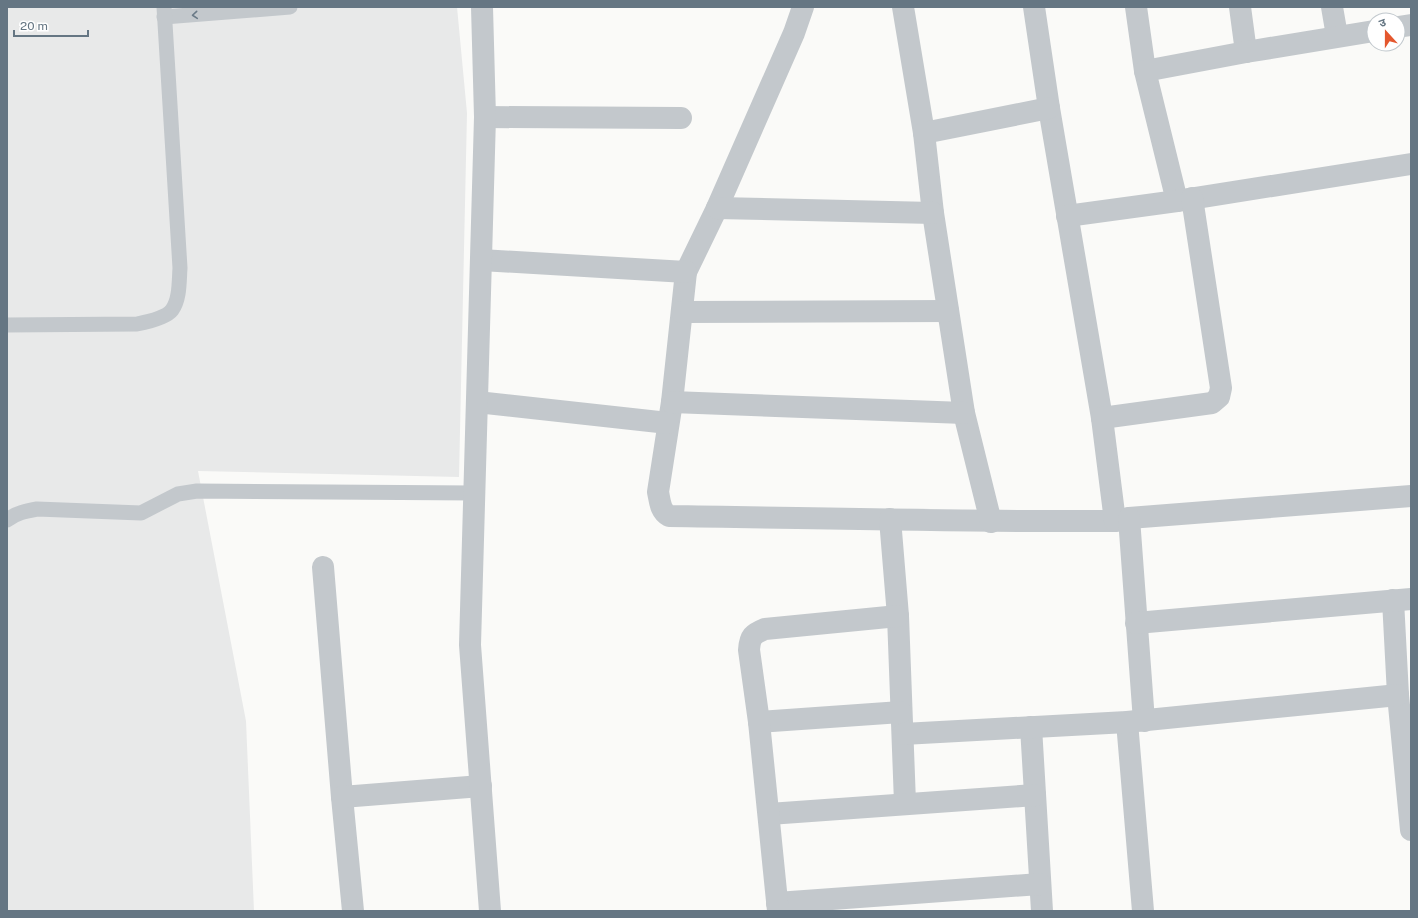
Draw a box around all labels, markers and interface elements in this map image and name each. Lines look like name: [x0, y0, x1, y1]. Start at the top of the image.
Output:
one-way arrow: [192, 10, 198, 19]
scale bar: [14, 12, 88, 38]
north arrow: [1366, 12, 1406, 52]
text: उ: [1377, 16, 1388, 29]
text: 20 m: [20, 19, 48, 33]

